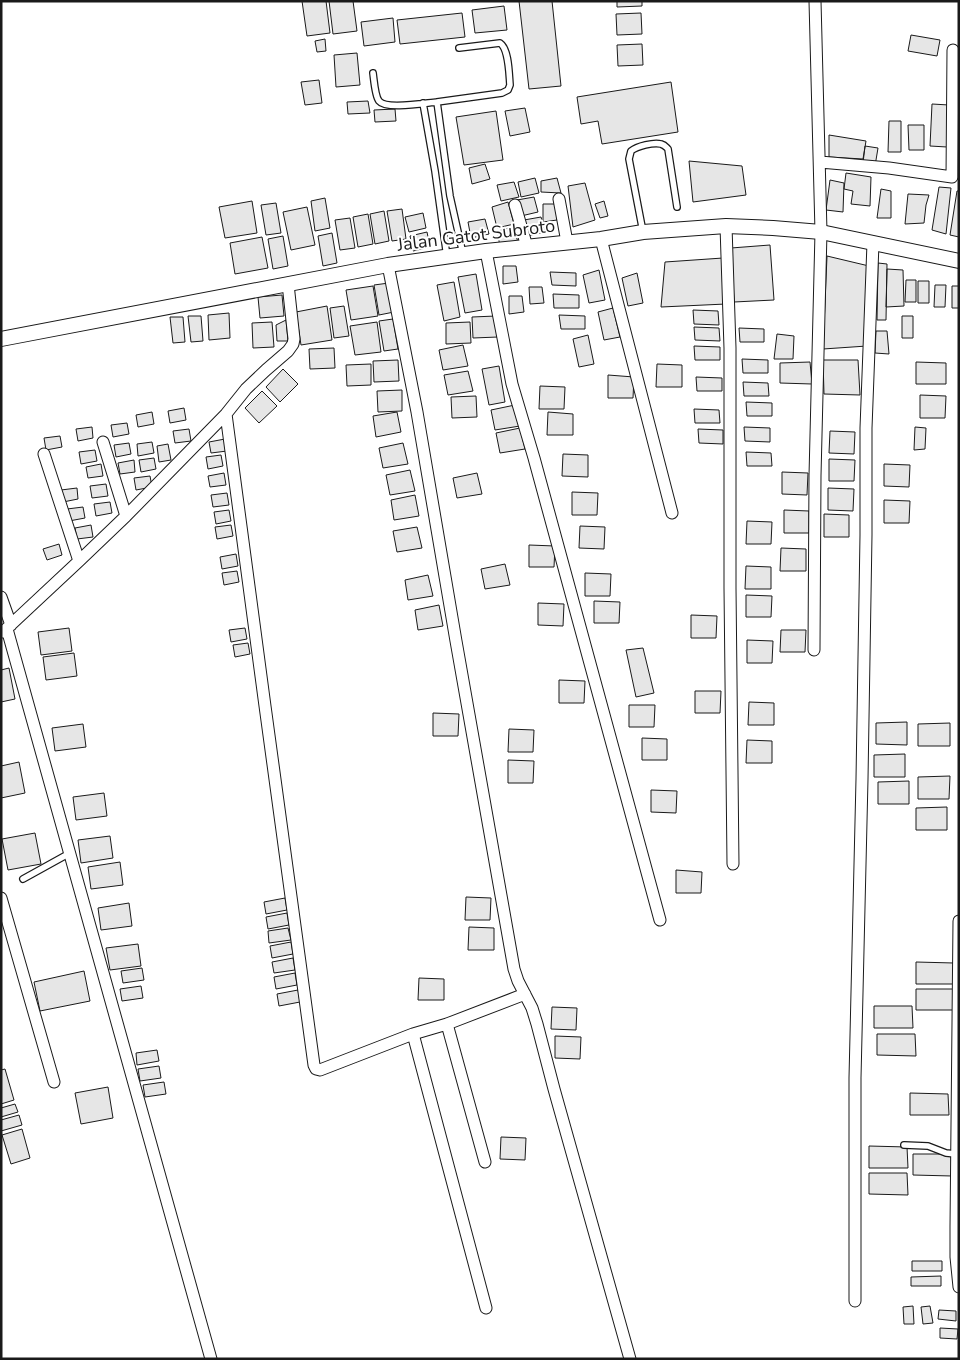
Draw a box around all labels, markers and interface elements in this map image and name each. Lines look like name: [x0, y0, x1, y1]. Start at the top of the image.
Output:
street label: Jalan Gatot Subroto: [395, 213, 556, 257]

